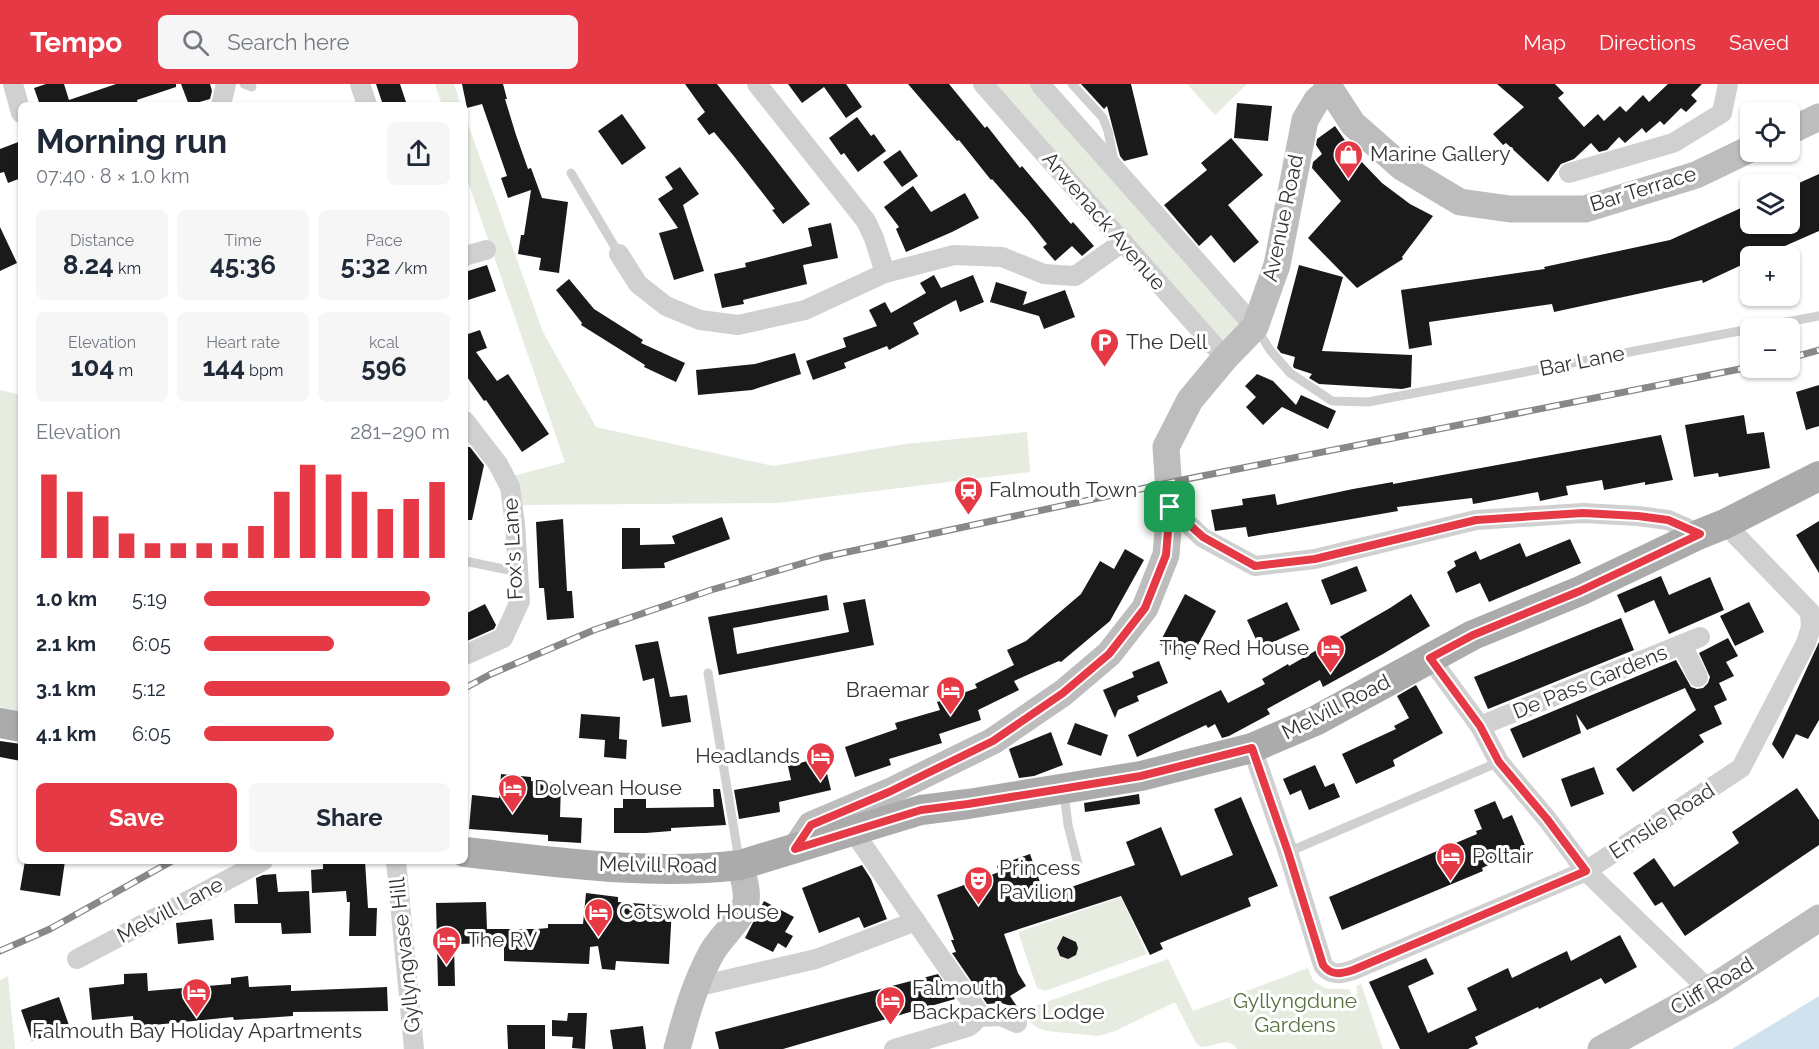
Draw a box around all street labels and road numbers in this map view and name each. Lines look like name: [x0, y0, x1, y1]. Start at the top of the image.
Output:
street label: Arwenack Avenue: [1037, 146, 1171, 295]
street label: Avenue Road: [1257, 152, 1308, 284]
street label: Bar Terrace: [1587, 161, 1699, 217]
street label: Bar Lane: [1537, 340, 1626, 381]
street label: Fox's Lane: [497, 497, 528, 601]
street label: De Pass Gardens: [1509, 639, 1671, 724]
street label: Melvill Road: [1277, 669, 1394, 745]
street label: Emslie Road: [1604, 777, 1719, 864]
street label: Melvill Road: [599, 851, 717, 878]
street label: Melvill Lane: [113, 871, 227, 948]
street label: Gyllyngvase Hill: [384, 876, 425, 1034]
street label: Cliff Road: [1666, 951, 1758, 1020]

